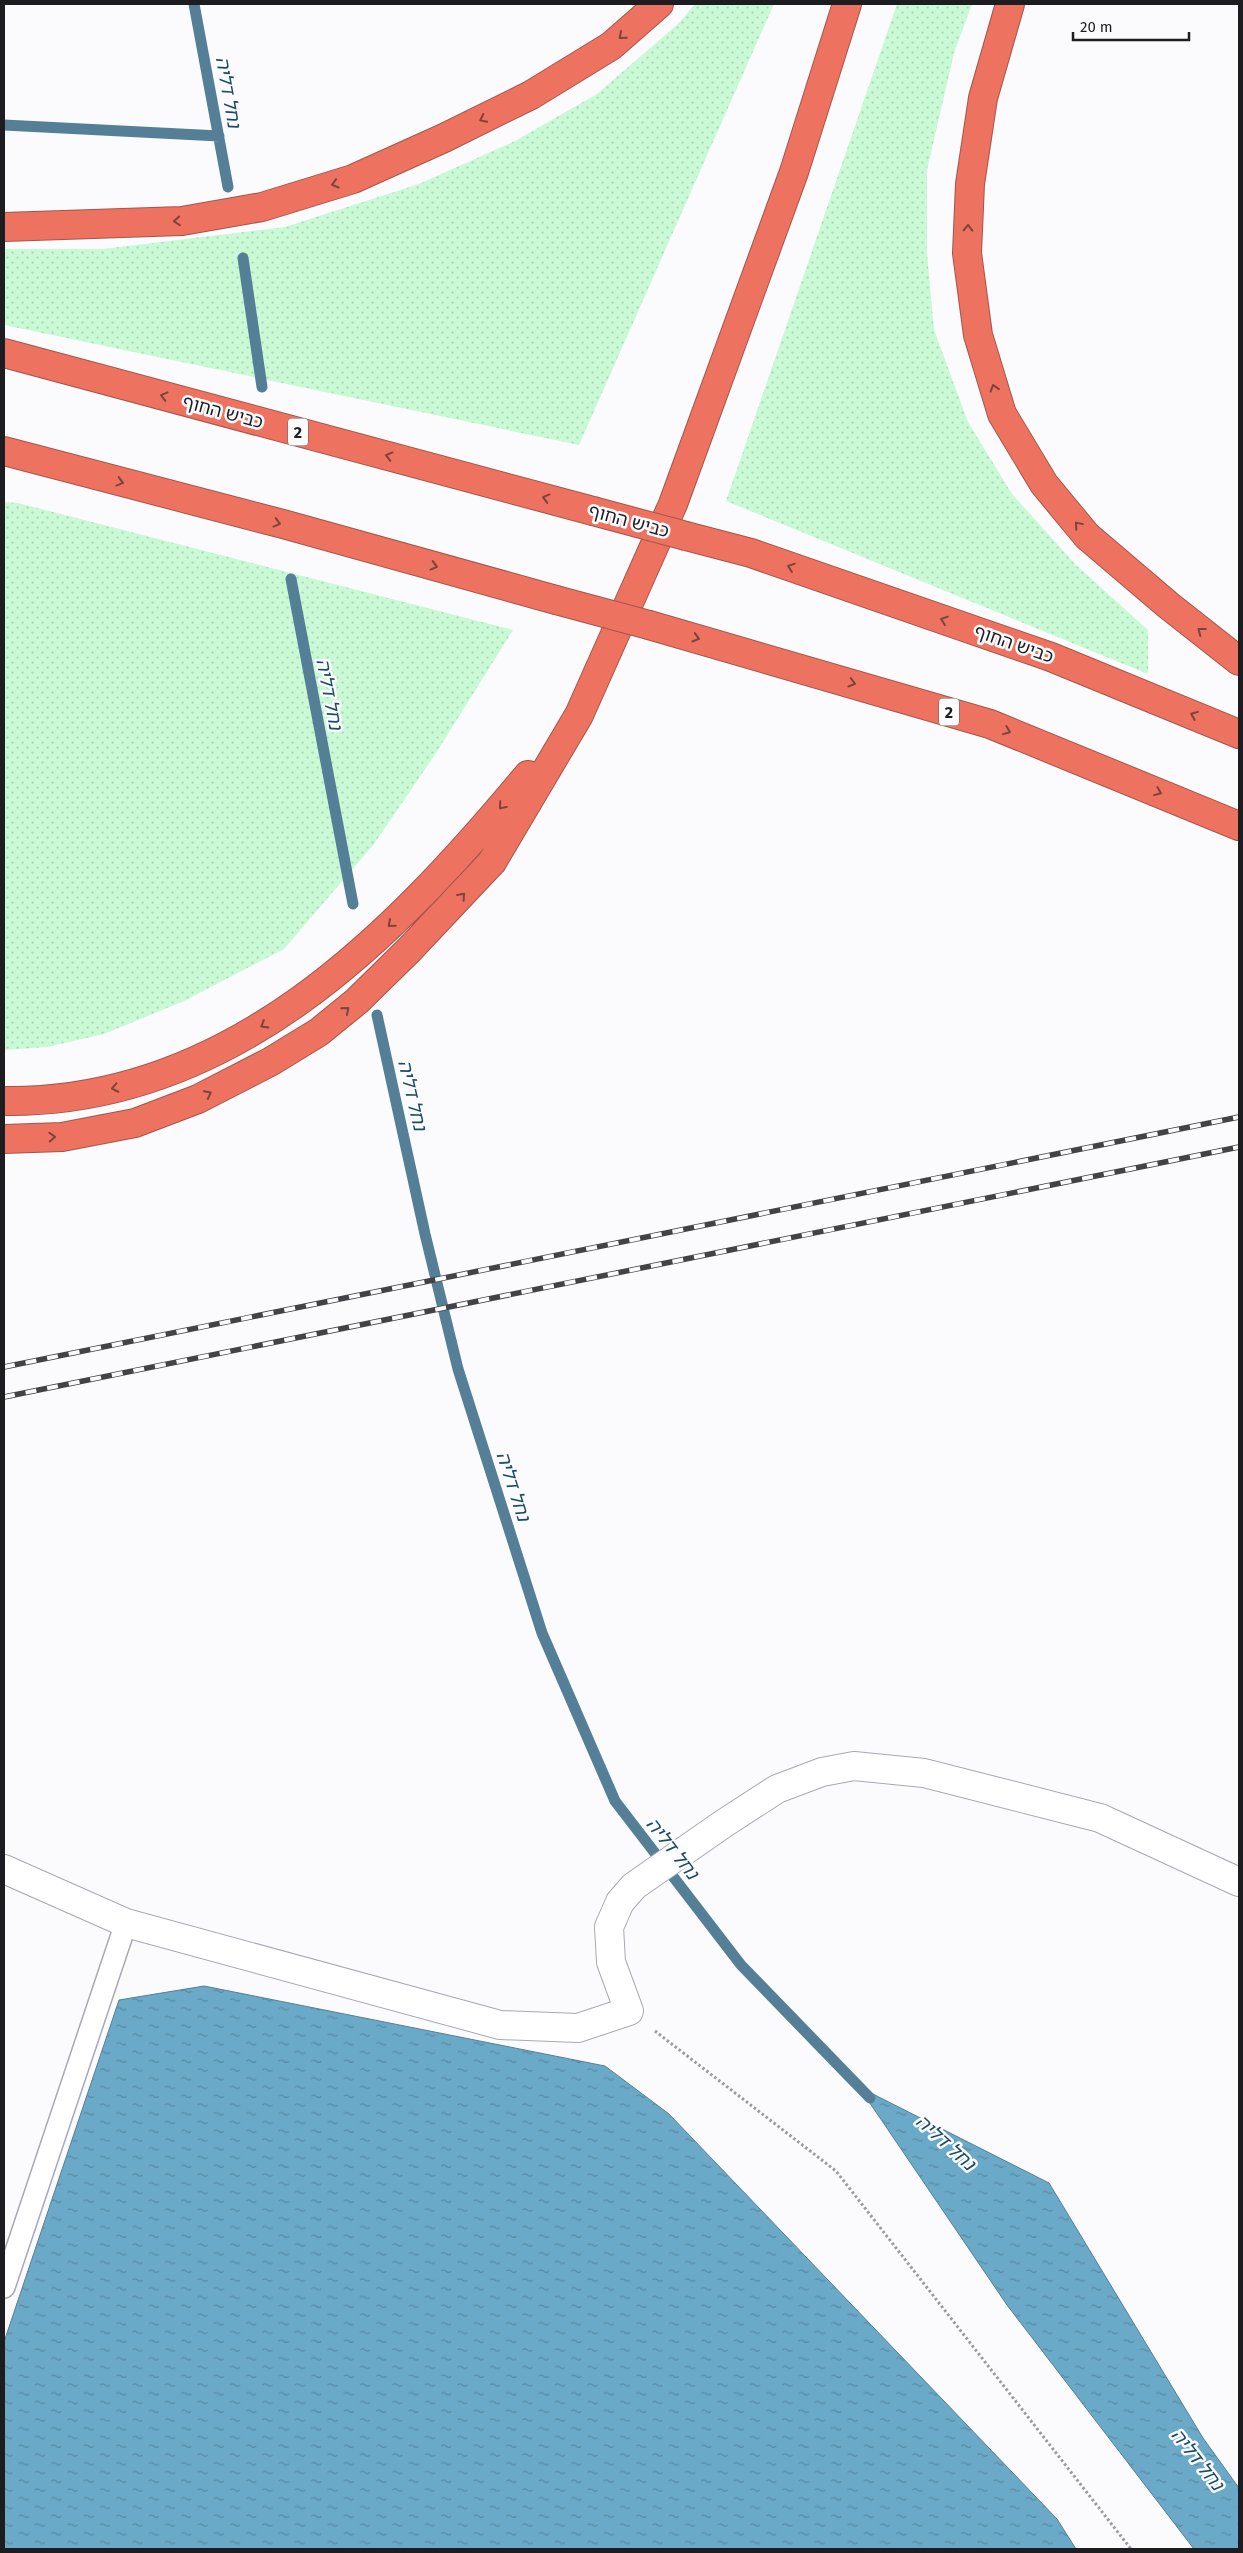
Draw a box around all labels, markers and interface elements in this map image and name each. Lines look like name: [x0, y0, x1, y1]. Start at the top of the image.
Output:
scale bar: [1073, 10, 1189, 42]
text: 20 m: [1080, 18, 1113, 36]
one-way arrow: [619, 30, 628, 39]
water label: נחל דליה: [211, 55, 246, 131]
one-way arrow: [479, 113, 488, 123]
one-way arrow: [331, 179, 339, 189]
one-way arrow: [172, 215, 180, 226]
one-way arrow: [963, 224, 973, 232]
one-way arrow: [990, 384, 1000, 392]
one-way arrow: [160, 391, 169, 402]
street label: כביש החוף: [180, 391, 266, 433]
road number: 2: [288, 418, 308, 446]
one-way arrow: [385, 451, 393, 462]
one-way arrow: [115, 476, 124, 487]
one-way arrow: [542, 494, 550, 504]
street label: כביש החוף: [586, 500, 672, 542]
one-way arrow: [273, 517, 282, 528]
one-way arrow: [1076, 522, 1084, 531]
one-way arrow: [430, 560, 438, 571]
one-way arrow: [787, 563, 795, 573]
one-way arrow: [941, 616, 949, 626]
street label: כביש החוף: [971, 620, 1057, 668]
one-way arrow: [1198, 629, 1207, 637]
one-way arrow: [691, 633, 699, 643]
water label: נחל דליה: [311, 657, 348, 733]
one-way arrow: [847, 678, 855, 688]
road number: 2: [939, 699, 959, 726]
one-way arrow: [1190, 711, 1199, 721]
one-way arrow: [1002, 724, 1011, 735]
one-way arrow: [1153, 786, 1162, 797]
one-way arrow: [499, 800, 508, 809]
one-way arrow: [456, 892, 465, 901]
one-way arrow: [388, 918, 397, 927]
one-way arrow: [341, 1006, 350, 1015]
one-way arrow: [261, 1018, 270, 1028]
water label: נחל דליה: [393, 1057, 432, 1135]
one-way arrow: [111, 1082, 120, 1093]
one-way arrow: [203, 1090, 212, 1100]
one-way arrow: [49, 1132, 57, 1143]
water label: נחל דליה: [491, 1448, 536, 1526]
water label: נחל דליה: [641, 1813, 705, 1885]
water label: נחל דליה: [911, 2110, 981, 2176]
water label: נחל דליה: [1166, 2424, 1230, 2496]

